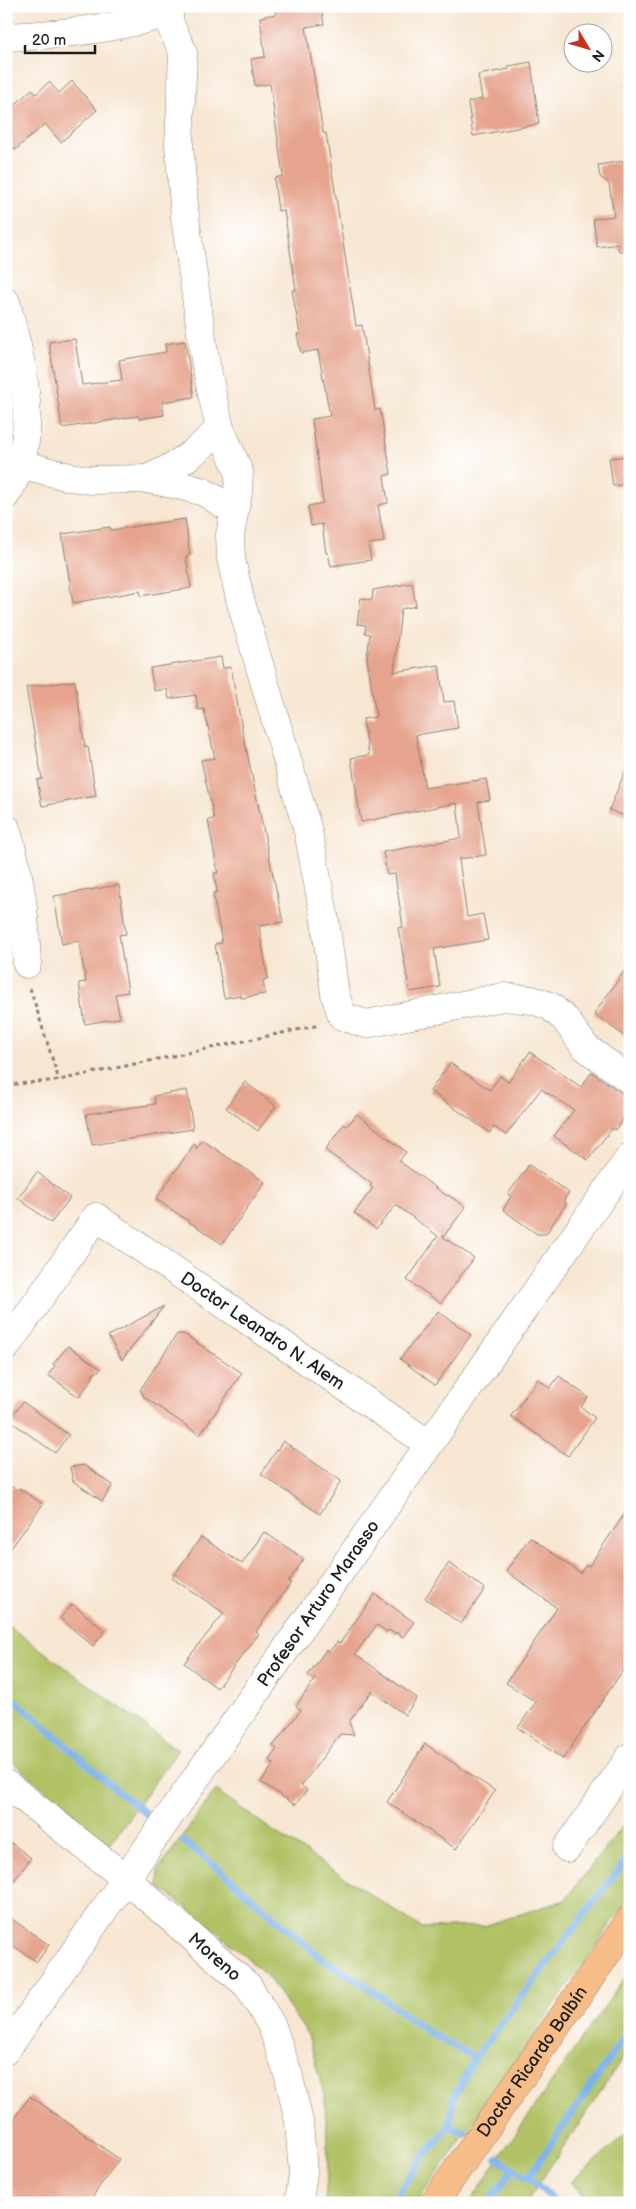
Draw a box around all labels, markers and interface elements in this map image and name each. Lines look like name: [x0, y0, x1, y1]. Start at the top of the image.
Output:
scale bar: [25, 22, 95, 54]
north arrow: [564, 22, 614, 72]
text: 20 m: [32, 31, 66, 50]
text: N: [588, 46, 608, 65]
street label: Doctor Leandro N. Alem: [176, 1268, 349, 1394]
street label: Profesor Arturo Marasso: [253, 1516, 384, 1691]
street label: Moreno: [184, 1928, 245, 1986]
street label: Doctor Ricardo Balbín: [473, 1982, 592, 2141]

